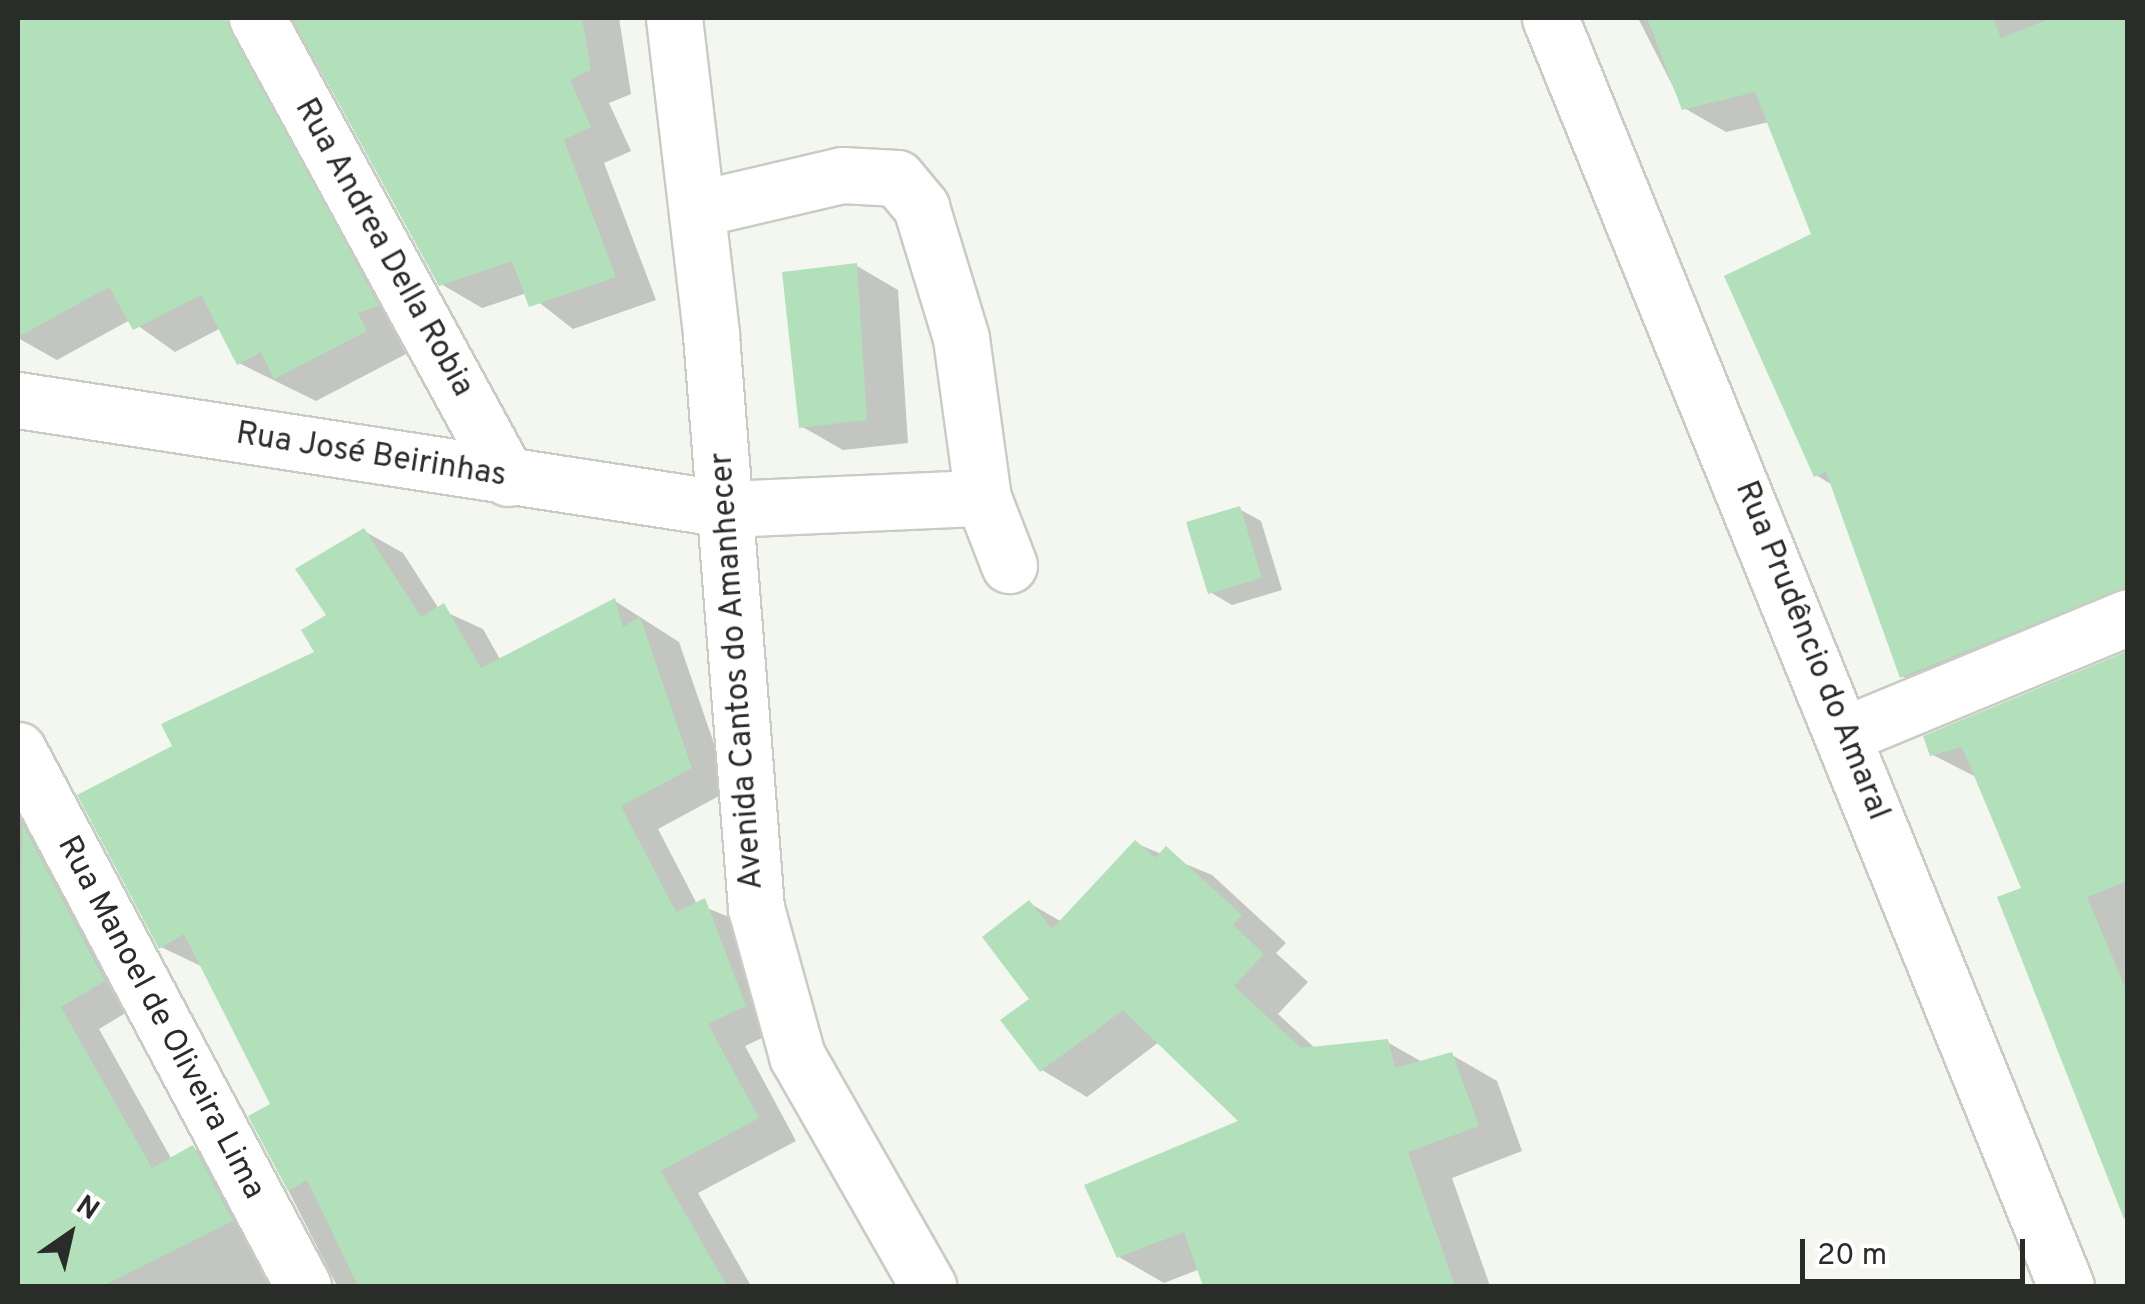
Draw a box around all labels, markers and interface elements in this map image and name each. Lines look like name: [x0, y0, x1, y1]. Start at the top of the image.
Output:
street label: Rua Andrea Della Robia: [285, 92, 481, 404]
street label: Rua José Beirinhas: [233, 416, 509, 496]
street label: Avenida Cantos do Amanhecer: [704, 450, 772, 892]
street label: Rua Prudêncio do Amaral: [1725, 475, 1897, 827]
street label: Rua Manoel de Oliveira Lima: [48, 830, 272, 1206]
north arrow: [20, 1184, 120, 1284]
text: N: [68, 1189, 105, 1230]
scale bar: [1805, 1219, 2030, 1281]
text: 20 m: [1817, 1238, 1887, 1275]

